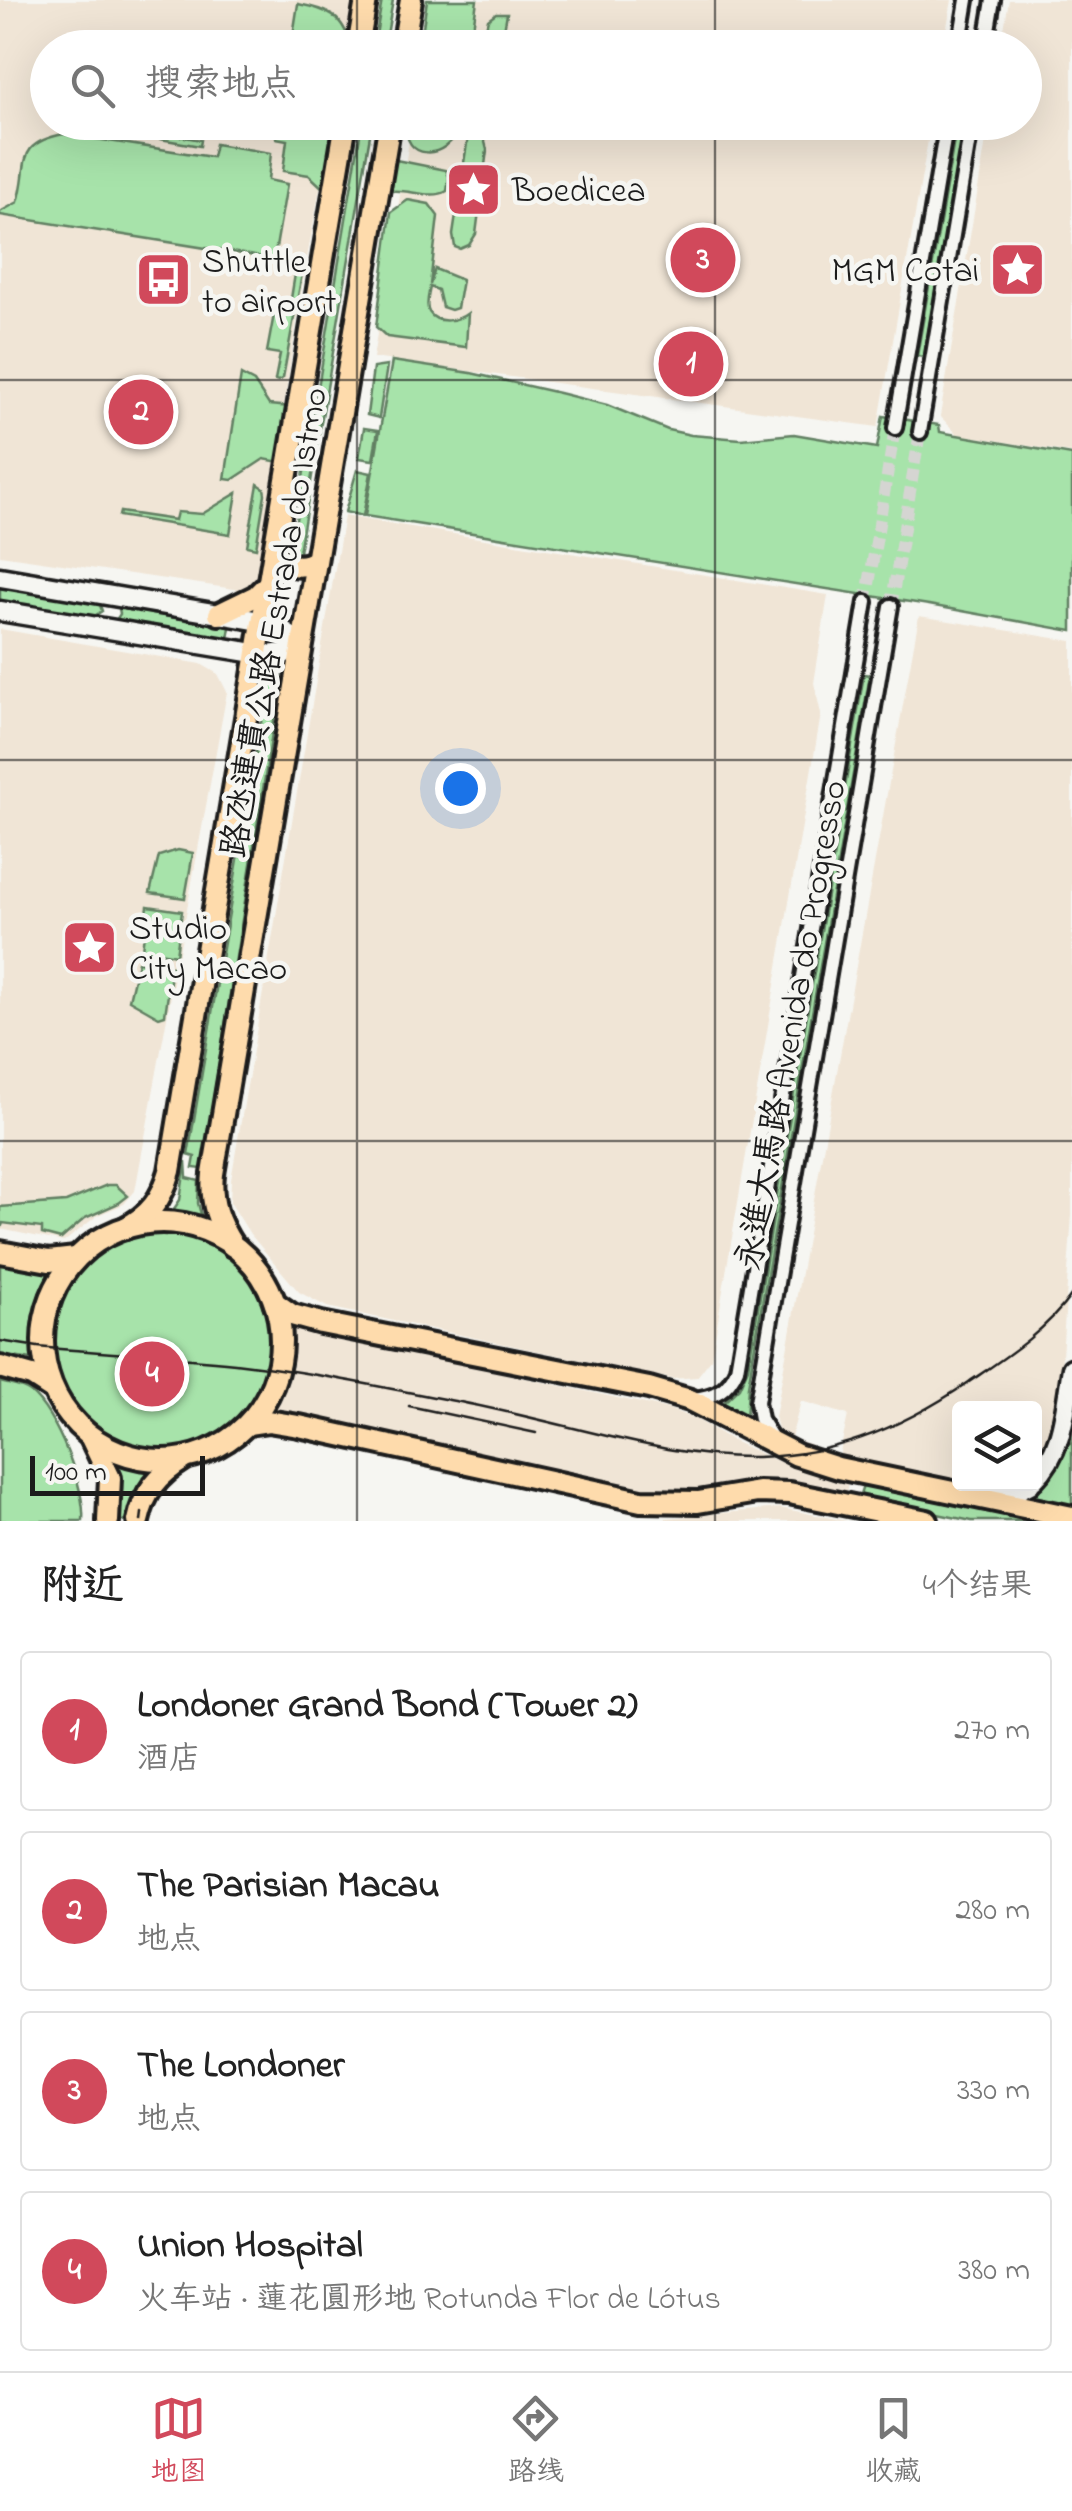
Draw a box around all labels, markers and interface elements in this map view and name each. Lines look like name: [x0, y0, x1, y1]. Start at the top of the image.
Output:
search box: [30, 30, 1042, 140]
icon: search: [65, 58, 120, 113]
text: 搜索地点: [145, 58, 297, 114]
place icon: Boedicea: [443, 159, 503, 219]
place label: Boedicea: [511, 167, 646, 218]
pin: 3: [670, 222, 736, 298]
place label: Shuttle to airport: [202, 238, 337, 329]
place icon: MGM Cotai: [988, 239, 1048, 299]
place label: MGM Cotai: [831, 247, 979, 298]
bus stop icon: Shuttle to airport: [133, 250, 193, 310]
pin: 1: [658, 326, 724, 402]
pin: 2: [108, 374, 174, 450]
street label: 路氹連貫公路 Estrada do Istmo: [210, 384, 343, 862]
your location: [435, 763, 486, 814]
street label: 永進大馬路 Avenida do Progresso: [725, 777, 862, 1274]
place label: Studio City Macao: [129, 905, 287, 996]
place icon: Studio City Macao: [60, 917, 120, 977]
pin: 4: [120, 1336, 184, 1412]
map controls: [952, 1401, 1042, 1491]
button: layers: [952, 1401, 1042, 1491]
scale bar: [30, 1451, 205, 1496]
text: 100 m: [45, 1453, 107, 1494]
text: 附近: [40, 1557, 124, 1618]
text: 4个结果: [923, 1564, 1032, 1611]
text: Londoner Grand Bond (Tower 2): [137, 1679, 638, 1735]
text: 1: [69, 1708, 80, 1755]
text: 270 m: [954, 1708, 1030, 1755]
text: 酒店: [137, 1737, 201, 1784]
text: The Parisian Macau: [137, 1859, 440, 1915]
text: 2: [67, 1888, 82, 1935]
text: 280 m: [955, 1888, 1030, 1935]
text: 地点: [137, 1917, 201, 1964]
text: The Londoner: [137, 2039, 345, 2095]
text: 3: [68, 2068, 81, 2115]
text: 330 m: [957, 2068, 1030, 2115]
text: 地点: [137, 2097, 201, 2144]
text: Union Hospital: [137, 2219, 363, 2275]
text: 4: [68, 2248, 81, 2295]
text: 380 m: [958, 2248, 1030, 2295]
text: 火车站 · 蓮花圓形地 Rotunda Flor de Lótus: [137, 2277, 721, 2324]
tab: 地图: [151, 2391, 207, 2494]
tab: 路线: [508, 2391, 564, 2494]
tab: 收藏: [865, 2391, 921, 2494]

